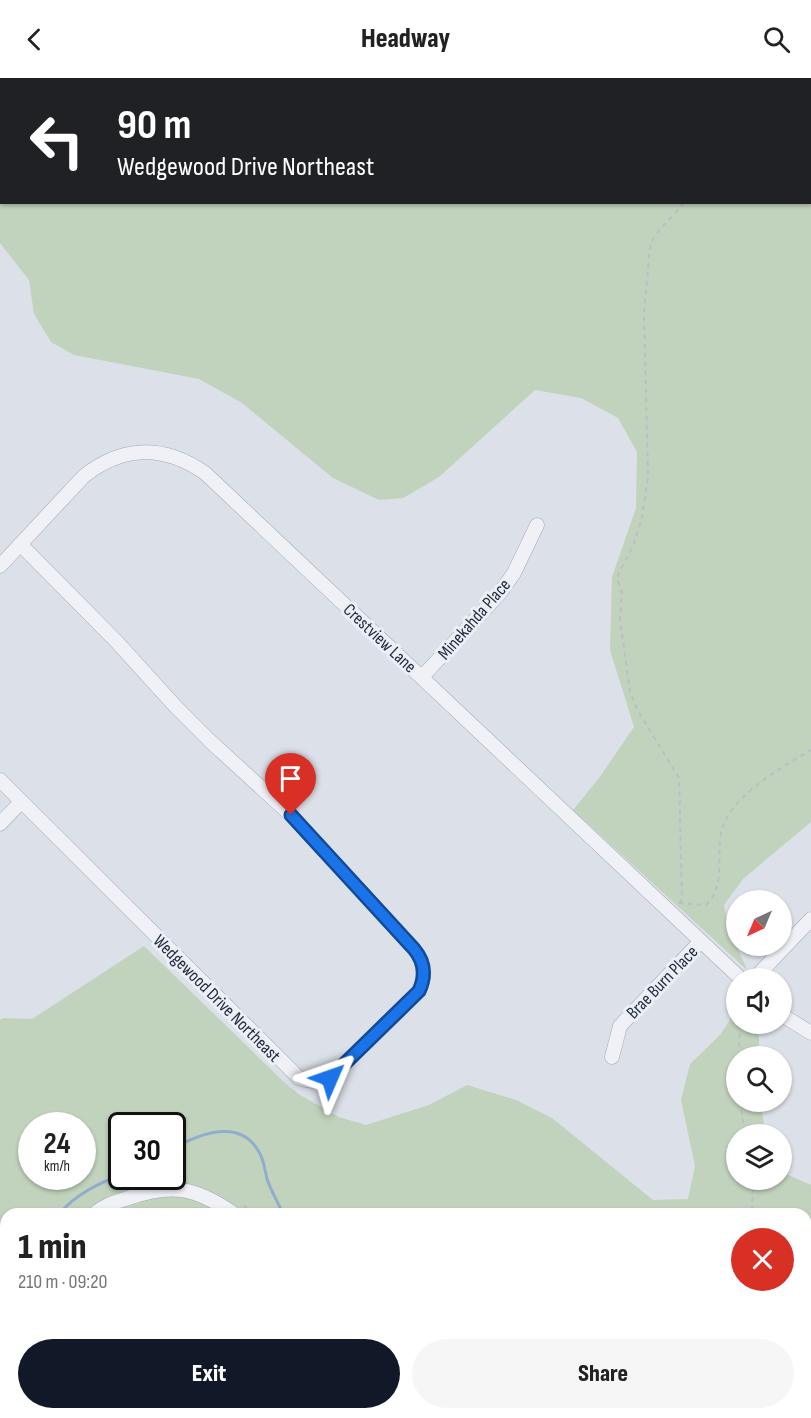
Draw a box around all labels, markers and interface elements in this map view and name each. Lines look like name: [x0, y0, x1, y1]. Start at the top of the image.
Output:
icon: back: [18, 23, 51, 56]
text: Headway: [361, 23, 450, 55]
icon: search: [760, 23, 793, 56]
text: 90 m: [117, 100, 191, 151]
icon: left: [18, 102, 96, 180]
text: Wedgewood Drive Northeast: [117, 151, 374, 183]
street label: Minekahda Place: [434, 575, 515, 664]
street label: Crestview Lane: [339, 599, 420, 677]
pin: [265, 753, 316, 815]
icon: arrive: [274, 762, 307, 795]
north arrow: [726, 890, 792, 956]
map controls: [726, 890, 792, 1190]
street label: Wedgewood Drive Northeast: [149, 930, 285, 1067]
street label: Brae Burn Place: [622, 941, 702, 1023]
button: sound: [726, 968, 792, 1034]
position arrow: [298, 1046, 362, 1110]
button: search: [726, 1046, 792, 1112]
speed limit sign: 30: [108, 1112, 186, 1190]
button: layers: [726, 1124, 792, 1190]
text: 24: [44, 1126, 70, 1162]
text: km/h: [44, 1157, 70, 1176]
text: 1 min: [18, 1226, 86, 1269]
button: close: [731, 1228, 794, 1291]
text: 210 m · 09:20: [18, 1270, 107, 1294]
button: Exit: [18, 1339, 400, 1408]
button: Share: [412, 1339, 794, 1408]

